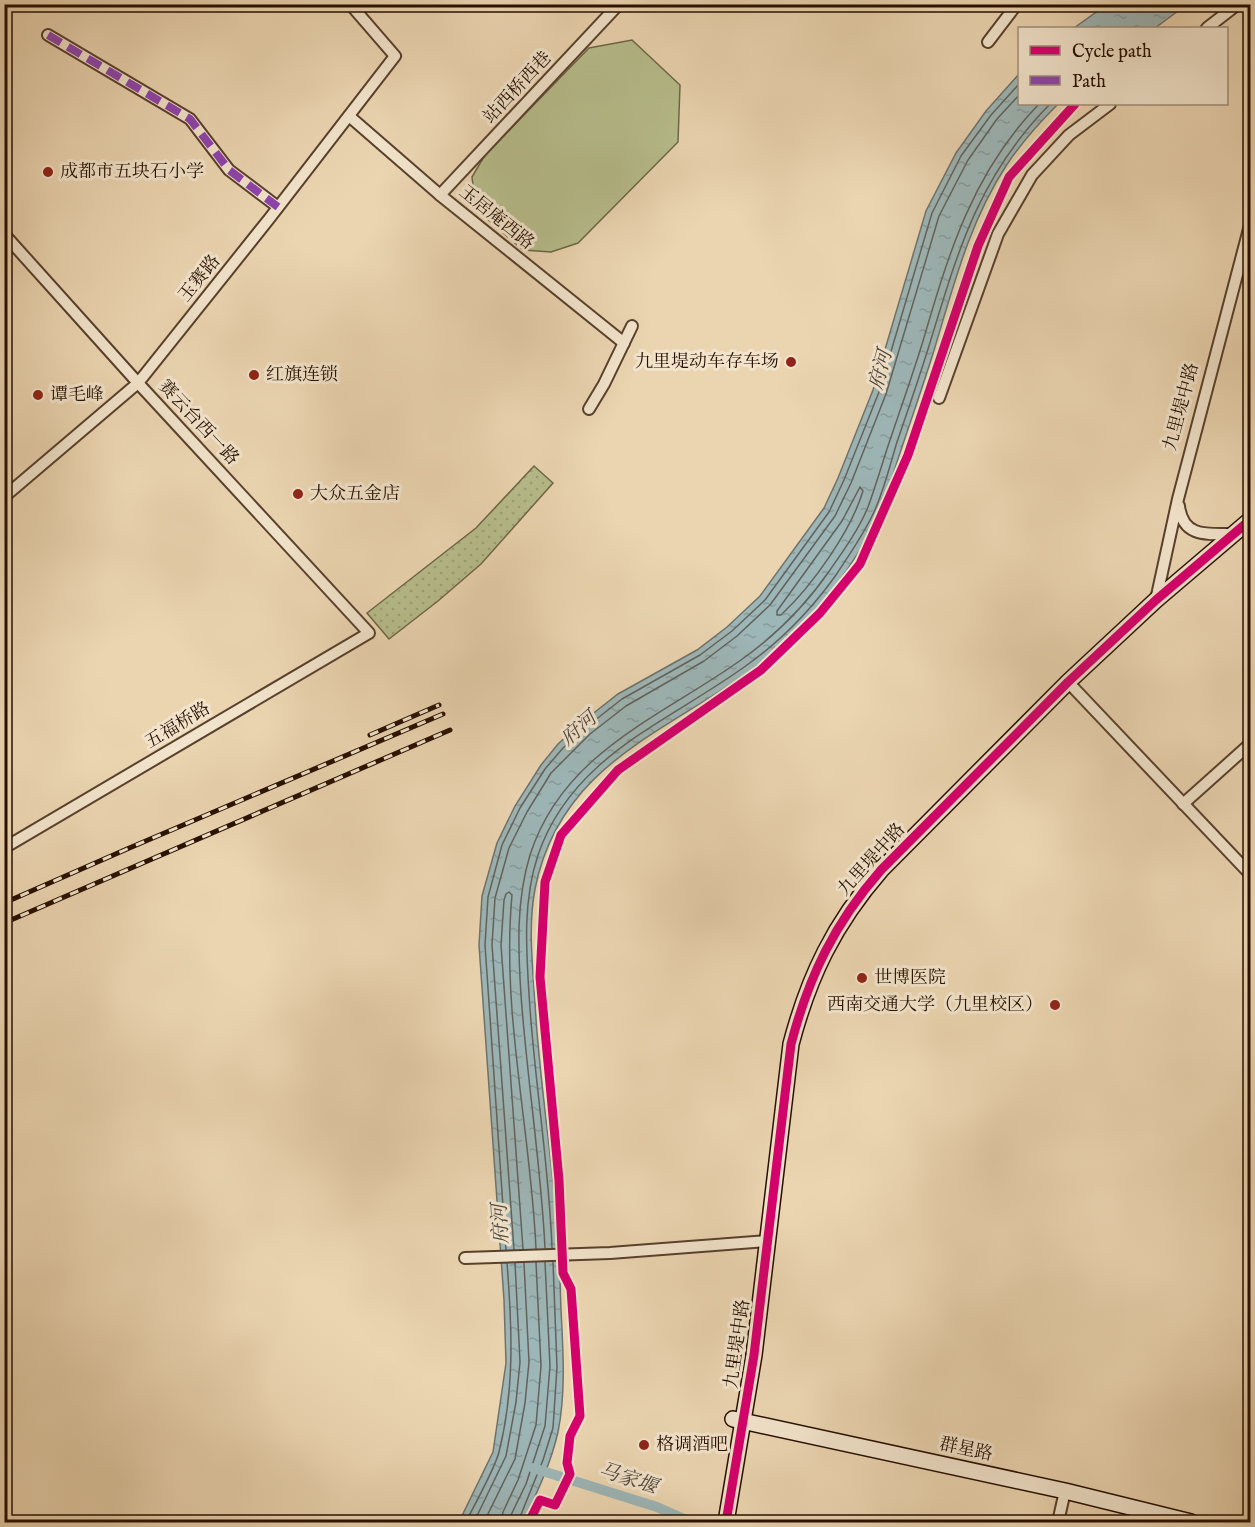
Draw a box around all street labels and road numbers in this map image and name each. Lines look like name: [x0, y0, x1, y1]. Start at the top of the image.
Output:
street label: 站西桥西巷: [479, 47, 557, 129]
street label: 玉居庵西路: [454, 181, 538, 255]
street label: 玉赛路: [174, 251, 226, 307]
street label: 九里堤中路: [1159, 361, 1205, 453]
street label: 赛云台西一路: [153, 376, 243, 470]
street label: 五福桥路: [141, 698, 215, 754]
street label: 九里堤中路: [833, 819, 911, 901]
street label: 九里堤中路: [720, 1298, 756, 1390]
street label: 群星路: [937, 1433, 995, 1467]

